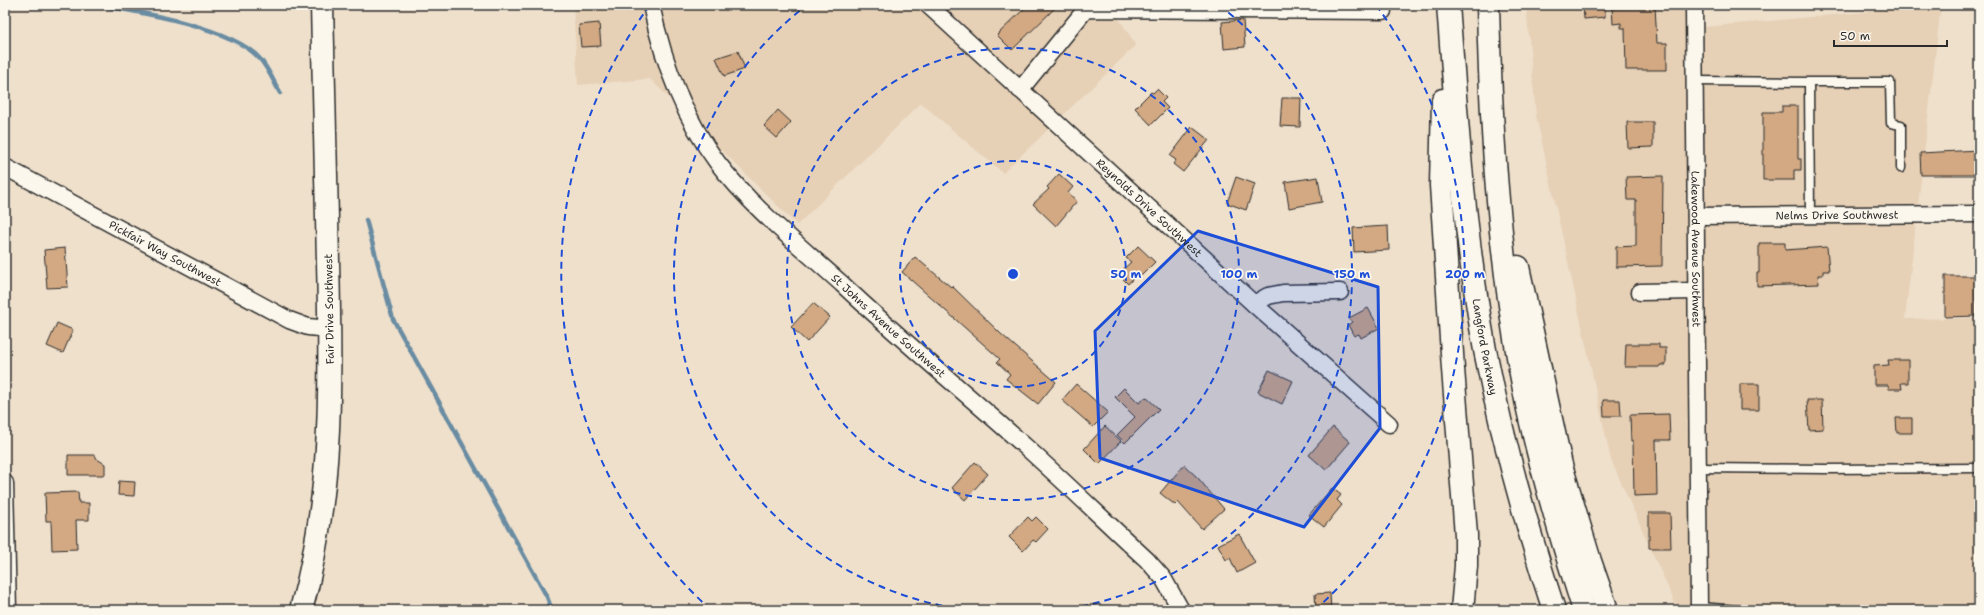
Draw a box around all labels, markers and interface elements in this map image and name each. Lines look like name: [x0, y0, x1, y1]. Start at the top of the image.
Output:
scale bar: [1834, 22, 1947, 48]
text: 50 m: [1840, 28, 1870, 44]
street label: Reynolds Drive Southwest: [1092, 156, 1205, 261]
street label: Lakewood Avenue Southwest: [1687, 171, 1704, 328]
street label: Nelms Drive Southwest: [1775, 208, 1899, 223]
street label: Pickfair Way Southwest: [106, 217, 224, 290]
street label: Fair Drive Southwest: [321, 253, 338, 364]
text: 50 m: [1111, 266, 1142, 282]
text: 100 m: [1221, 266, 1258, 282]
text: 150 m: [1334, 266, 1370, 282]
text: 200 m: [1445, 266, 1485, 282]
centre of rings: [1006, 267, 1020, 281]
street label: St Johns Avenue Southwest: [828, 271, 949, 381]
street label: Langford Parkway: [1469, 298, 1501, 396]

